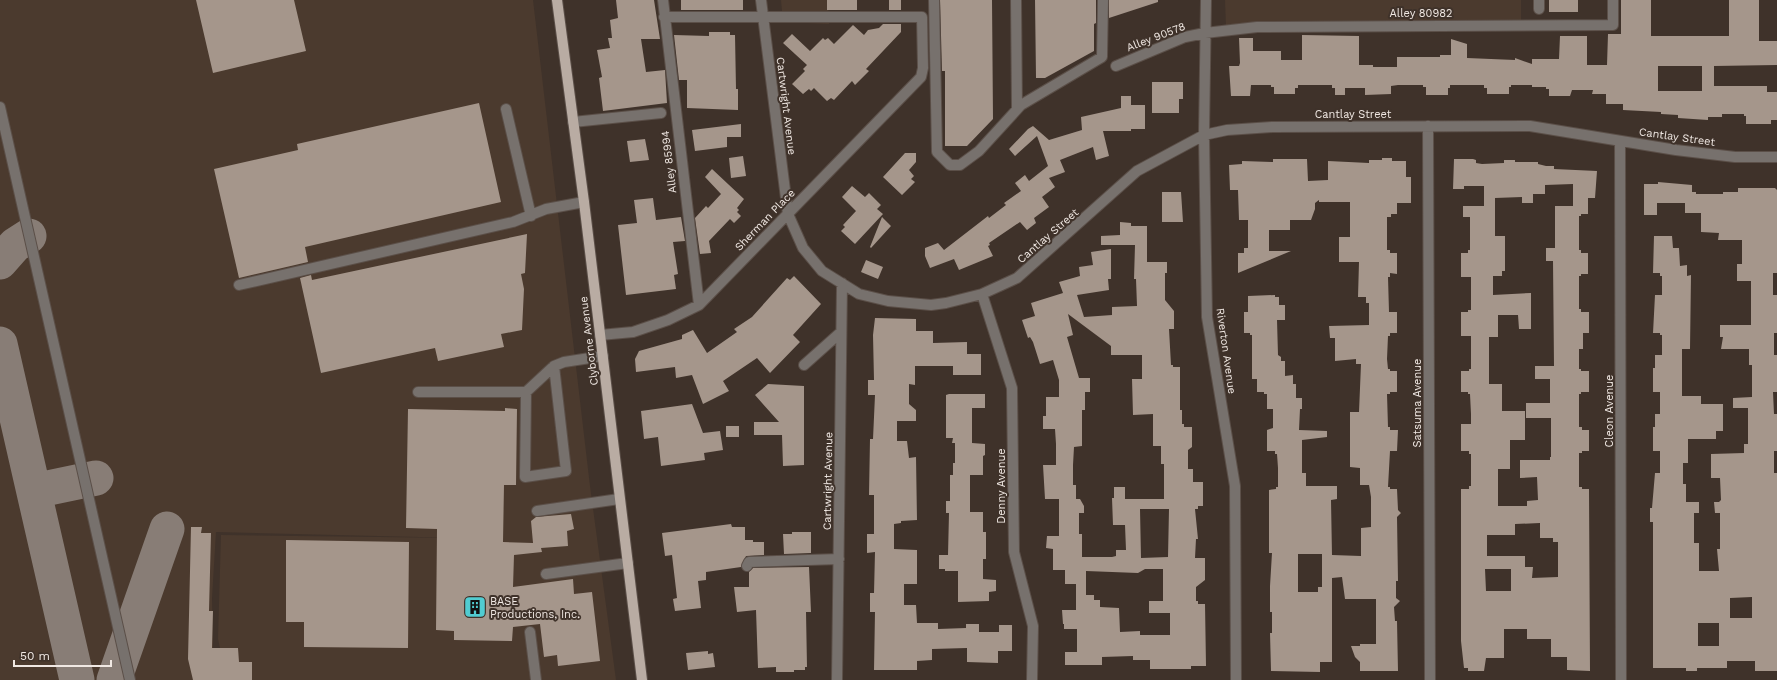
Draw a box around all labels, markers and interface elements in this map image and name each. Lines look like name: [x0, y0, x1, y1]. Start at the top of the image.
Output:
street label: Alley 80982: [1390, 7, 1452, 20]
street label: Alley 90578: [1125, 20, 1187, 54]
street label: Cartwright Avenue: [774, 56, 798, 156]
street label: Cantlay Street: [1315, 108, 1392, 121]
street label: Cantlay Street: [1638, 125, 1716, 149]
street label: Alley 85994: [659, 130, 679, 194]
street label: Sherman Place: [732, 186, 798, 254]
street label: Cantlay Street: [1015, 206, 1081, 266]
street label: Clyborne Avenue: [577, 296, 601, 386]
street label: Riverton Avenue: [1214, 307, 1238, 395]
street label: Satsuma Avenue: [1411, 359, 1424, 447]
street label: Cleon Avenue: [1603, 375, 1616, 447]
street label: Cartwright Avenue: [821, 432, 835, 530]
street label: Denny Avenue: [995, 448, 1008, 524]
building icon: BASE Productions, Inc.: [462, 594, 488, 620]
place label: BASE Productions, Inc.: [490, 595, 580, 621]
scale bar: [14, 642, 111, 668]
text: 50 m: [20, 649, 50, 663]

